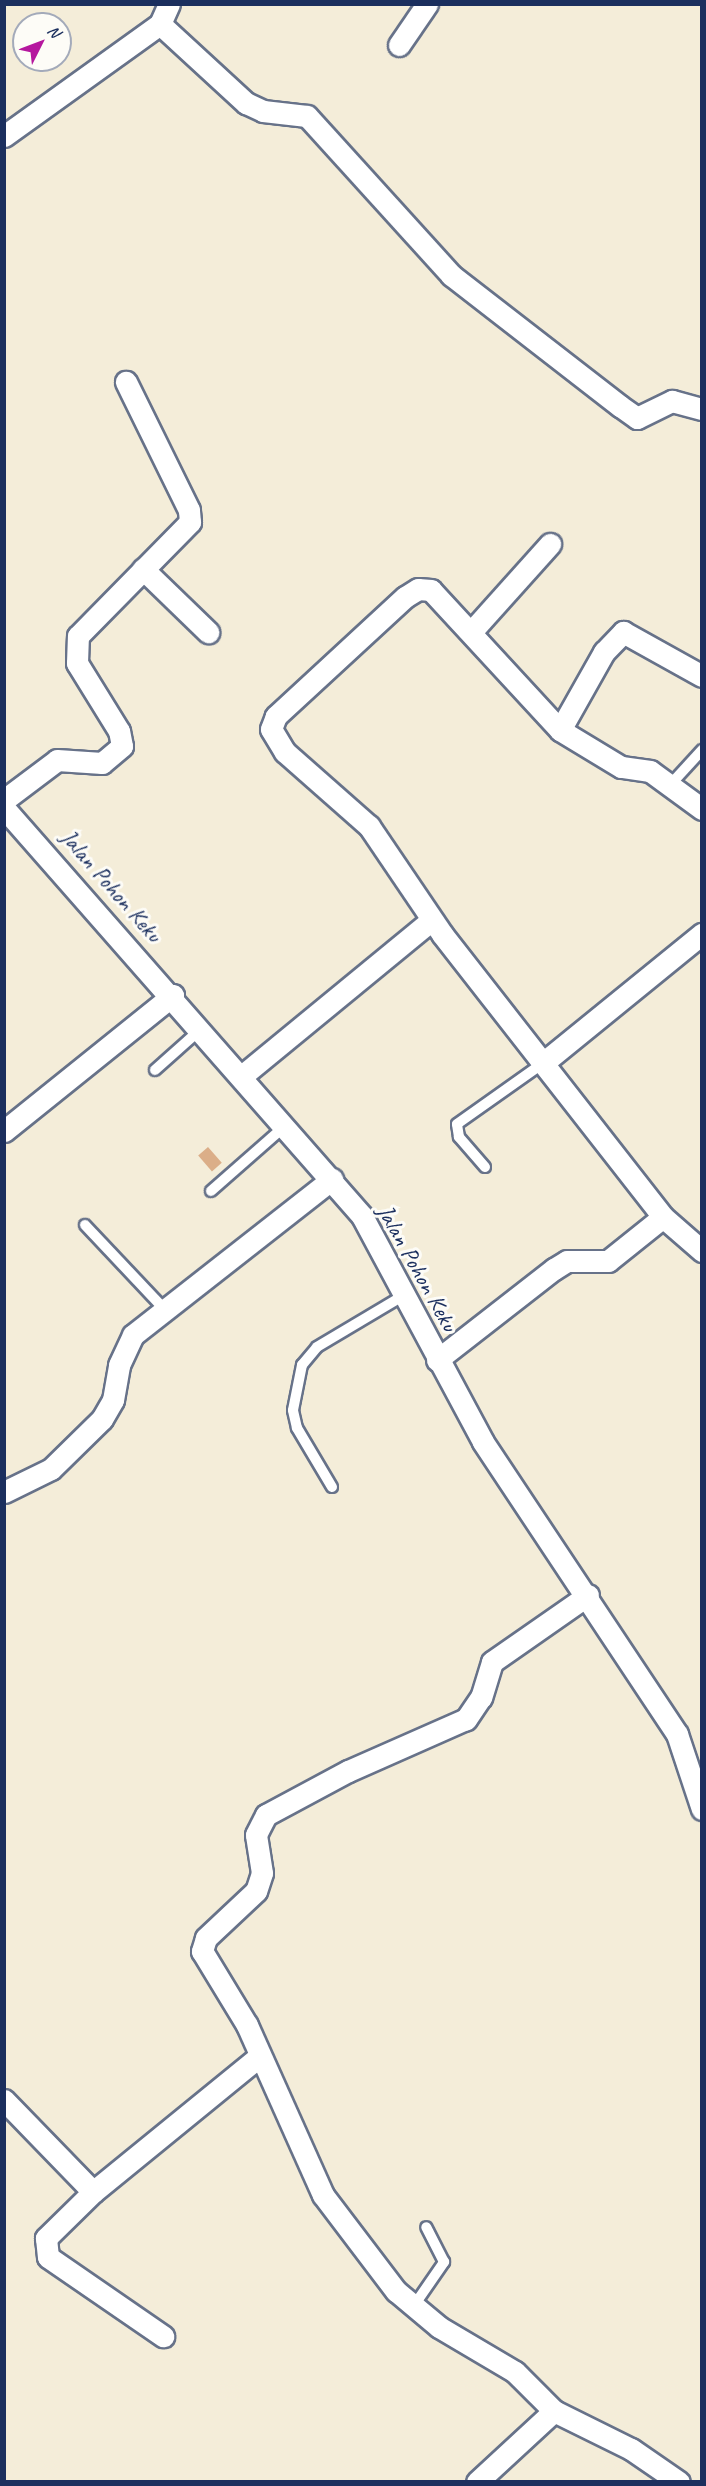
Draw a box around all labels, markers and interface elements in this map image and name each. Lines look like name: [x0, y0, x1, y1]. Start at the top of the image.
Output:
north arrow: [12, 12, 72, 72]
text: N: [43, 21, 65, 42]
street label: Jalan Pohon Keku: [54, 824, 168, 948]
street label: Jalan Pohon Keku: [371, 1200, 463, 1336]

